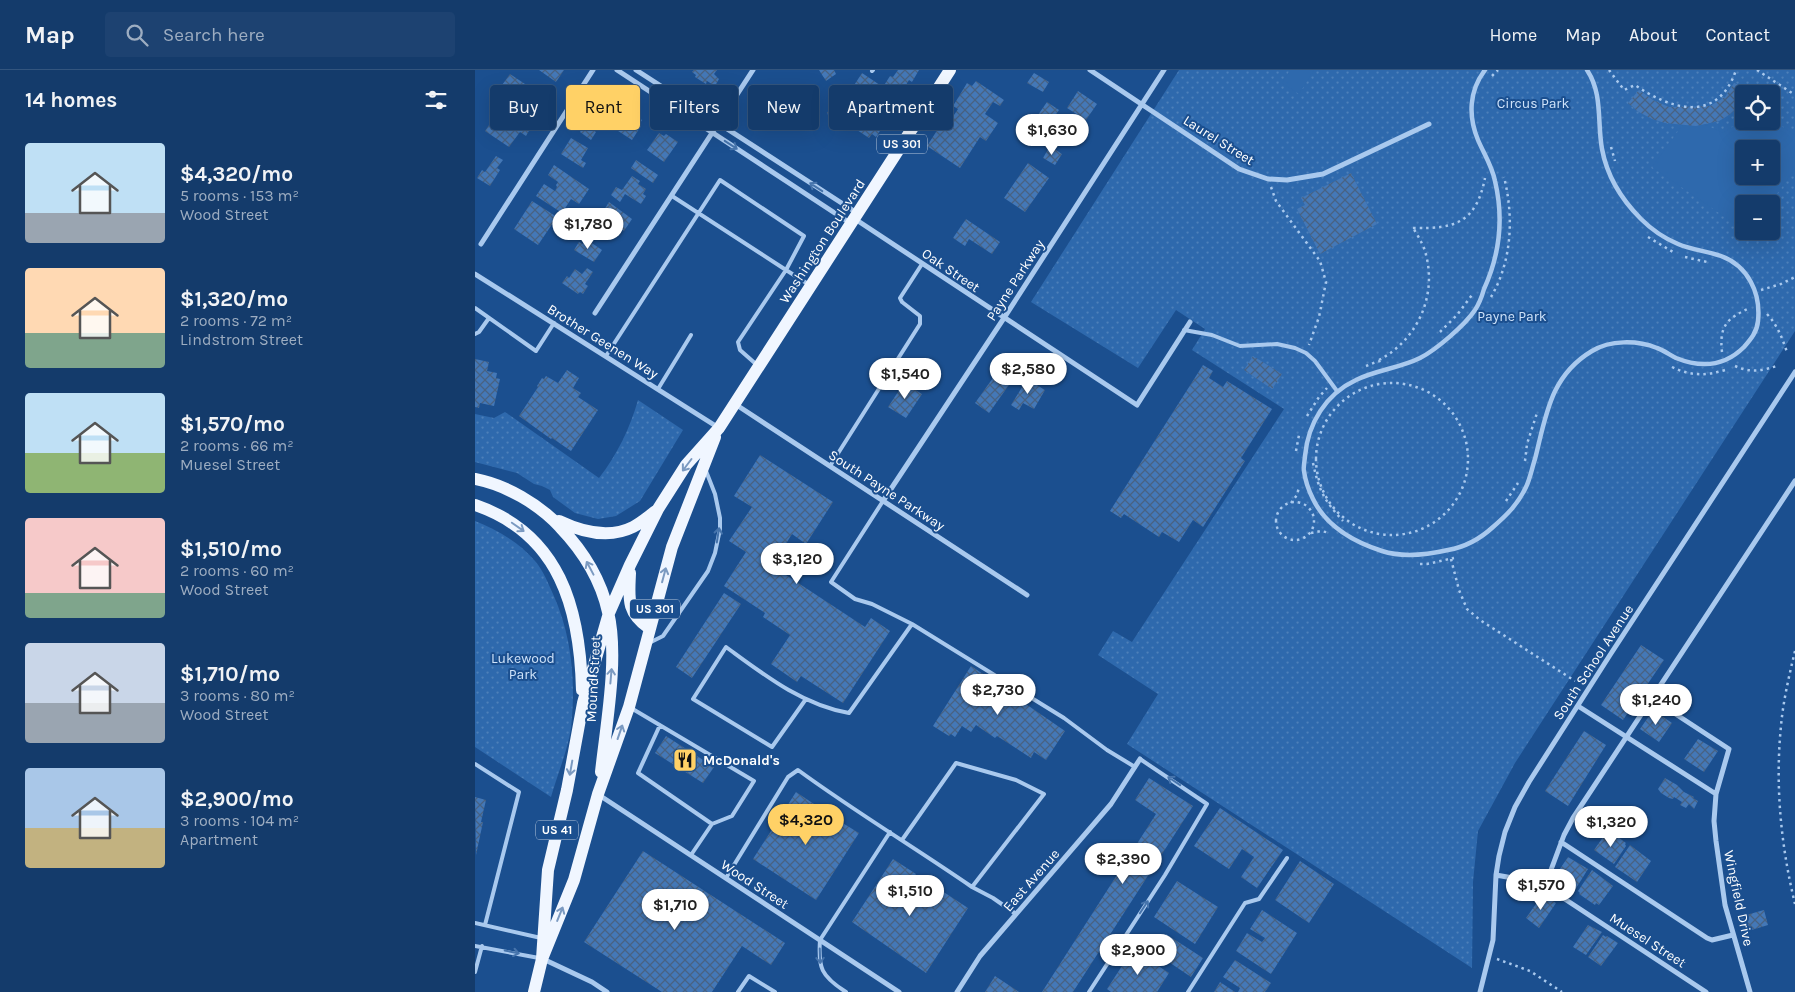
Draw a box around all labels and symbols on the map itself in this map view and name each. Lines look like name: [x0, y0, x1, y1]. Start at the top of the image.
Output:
park label: Circus Park: [1497, 95, 1569, 112]
street label: Laurel Street: [1180, 112, 1257, 169]
pin: $1,630: [1011, 114, 1093, 156]
road number: US 301: [877, 134, 927, 154]
one-way arrow: [723, 140, 737, 150]
street label: Washington Boulevard: [776, 176, 869, 307]
one-way arrow: [810, 182, 824, 192]
pin: $1,780: [547, 208, 629, 250]
street label: Payne Parkway: [983, 236, 1048, 324]
street label: Oak Street: [918, 245, 983, 296]
street label: Brother Geenen Way: [544, 300, 662, 383]
park label: Payne Park: [1477, 308, 1547, 325]
pin: $2,580: [987, 352, 1069, 395]
pin: $1,540: [864, 358, 946, 400]
street label: South Payne Parkway: [825, 446, 949, 535]
one-way arrow: [682, 458, 693, 471]
one-way arrow: [511, 522, 525, 532]
one-way arrow: [714, 528, 724, 544]
pin: $3,120: [756, 542, 838, 585]
one-way arrow: [585, 561, 595, 576]
one-way arrow: [660, 568, 669, 584]
road number: US 301: [630, 600, 680, 618]
street label: South School Avenue: [1550, 601, 1637, 723]
street label: Mound Street: [583, 635, 604, 723]
park label: Lukewood Park: [491, 650, 555, 683]
one-way arrow: [606, 668, 616, 684]
pin: $2,730: [957, 674, 1039, 716]
pin: $1,240: [1615, 684, 1697, 726]
one-way arrow: [616, 724, 625, 740]
restaurant icon: McDonald's: [672, 747, 698, 773]
place label: McDonald's: [703, 752, 780, 769]
one-way arrow: [565, 760, 575, 776]
one-way arrow: [1167, 776, 1181, 786]
pin: $4,320: [765, 804, 847, 846]
pin: $1,320: [1570, 806, 1652, 848]
road number: US 41: [536, 820, 578, 840]
pin: $2,390: [1082, 842, 1164, 885]
street label: East Avenue: [1000, 845, 1063, 915]
street label: Wingfield Drive: [1720, 849, 1757, 948]
street label: Wood Street: [718, 856, 792, 913]
pin: $1,570: [1500, 868, 1582, 911]
pin: $1,510: [869, 874, 951, 917]
pin: $1,710: [634, 888, 716, 931]
one-way arrow: [1139, 900, 1149, 914]
one-way arrow: [556, 906, 565, 922]
street label: Muesel Street: [1606, 909, 1689, 971]
pin: $2,900: [1097, 934, 1179, 976]
one-way arrow: [504, 948, 520, 957]
one-way arrow: [815, 948, 824, 964]

